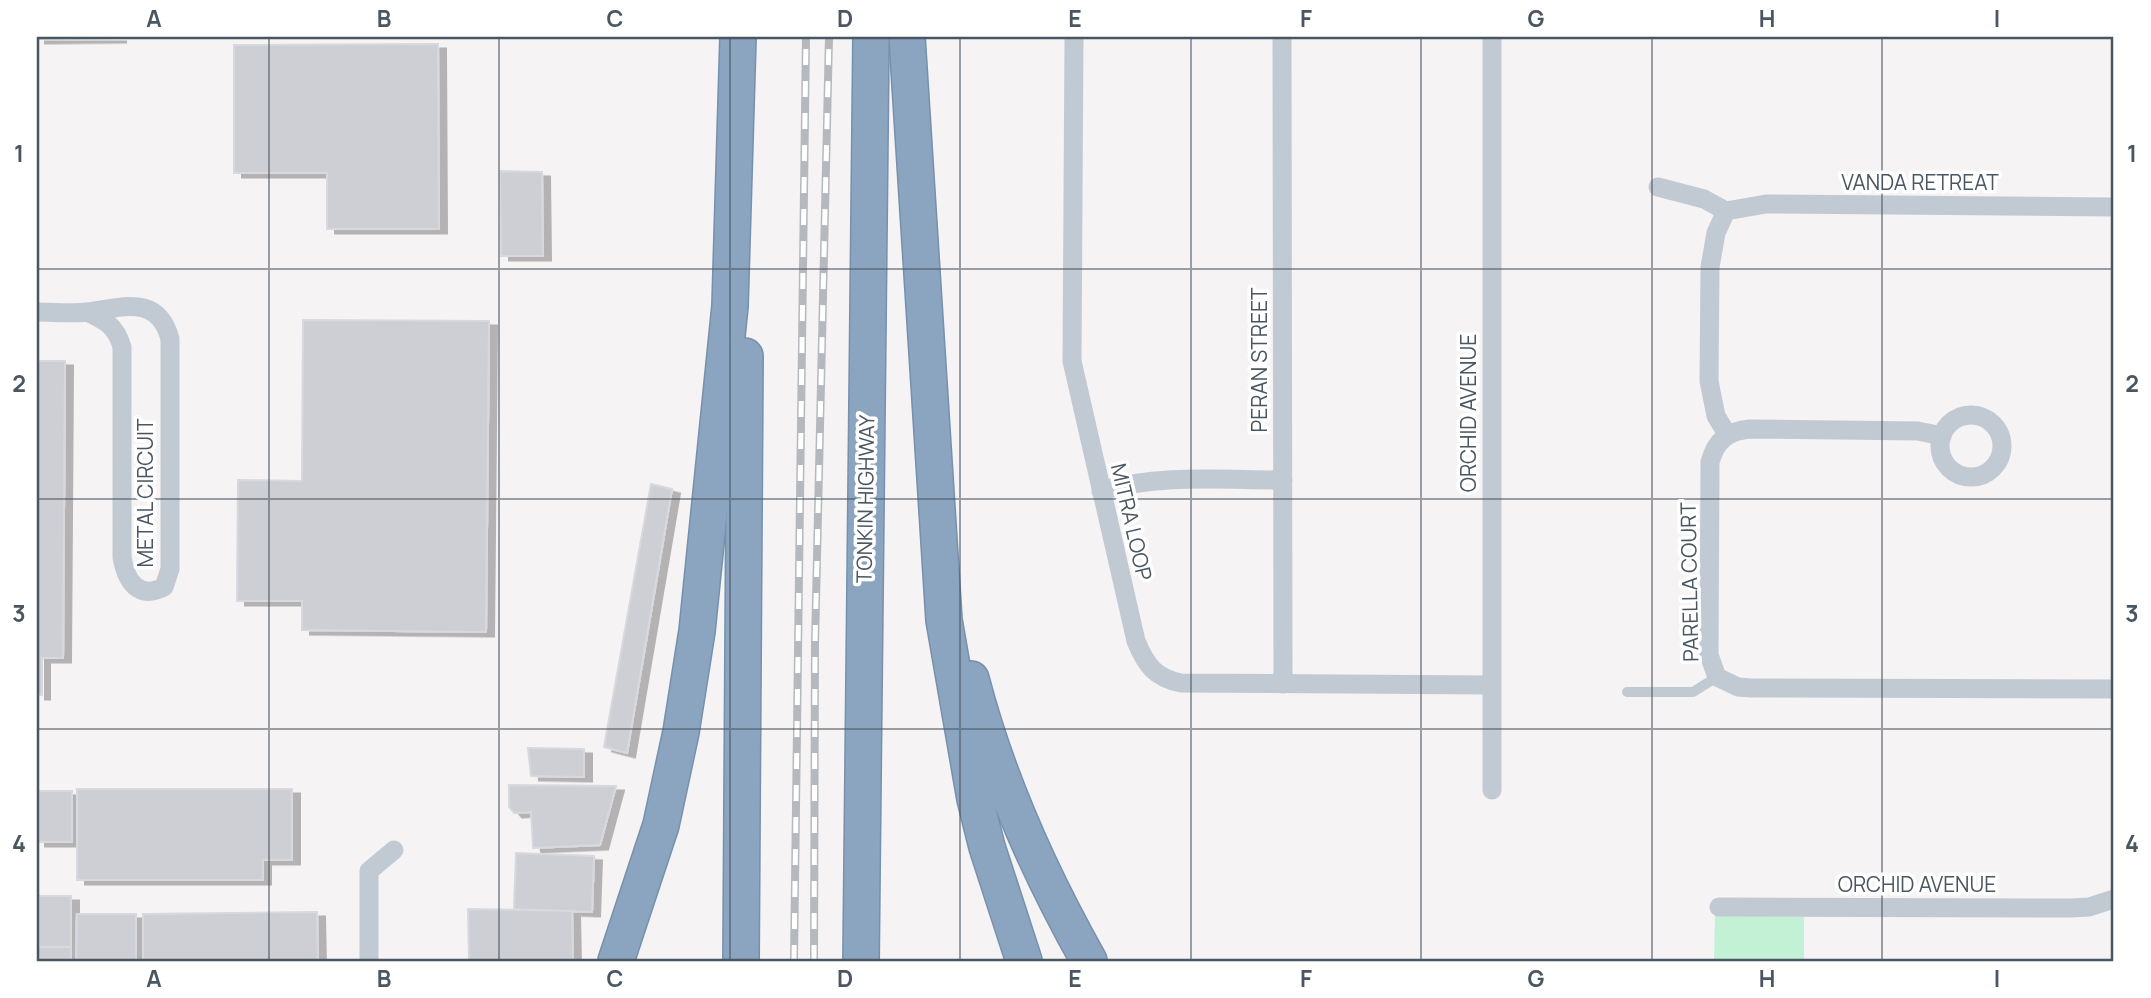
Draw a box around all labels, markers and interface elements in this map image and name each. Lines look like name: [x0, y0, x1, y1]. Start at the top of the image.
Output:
text: A: [146, 2, 162, 34]
text: B: [377, 2, 391, 34]
text: C: [607, 2, 624, 34]
text: D: [837, 2, 853, 34]
text: E: [1068, 2, 1082, 34]
text: F: [1300, 2, 1312, 34]
text: G: [1528, 2, 1545, 34]
text: H: [1759, 2, 1775, 34]
text: I: [1994, 2, 2000, 34]
text: 1: [14, 137, 24, 169]
text: 1: [2127, 137, 2137, 169]
street label: VANDA RETREAT: [1841, 168, 1999, 196]
street label: PERAN STREET: [1245, 287, 1273, 432]
street label: ORCHID AVENUE: [1454, 334, 1482, 492]
text: 2: [12, 367, 26, 399]
text: 2: [2125, 367, 2139, 399]
street label: TONKIN HIGHWAY: [850, 414, 880, 583]
street label: METAL CIRCUIT: [131, 418, 159, 568]
street label: MITRA LOOP: [1105, 461, 1159, 583]
street label: PARELLA COURT: [1674, 501, 1704, 662]
text: 3: [12, 597, 26, 629]
text: 3: [2125, 597, 2139, 629]
text: 4: [12, 827, 26, 859]
text: 4: [2125, 827, 2139, 859]
street label: ORCHID AVENUE: [1838, 870, 1996, 898]
text: A: [146, 962, 162, 994]
text: B: [377, 962, 391, 994]
text: C: [607, 962, 624, 994]
text: D: [837, 962, 853, 994]
text: E: [1068, 962, 1082, 994]
text: F: [1300, 962, 1312, 994]
text: G: [1528, 962, 1545, 994]
text: H: [1759, 962, 1775, 994]
text: I: [1994, 962, 2000, 994]

